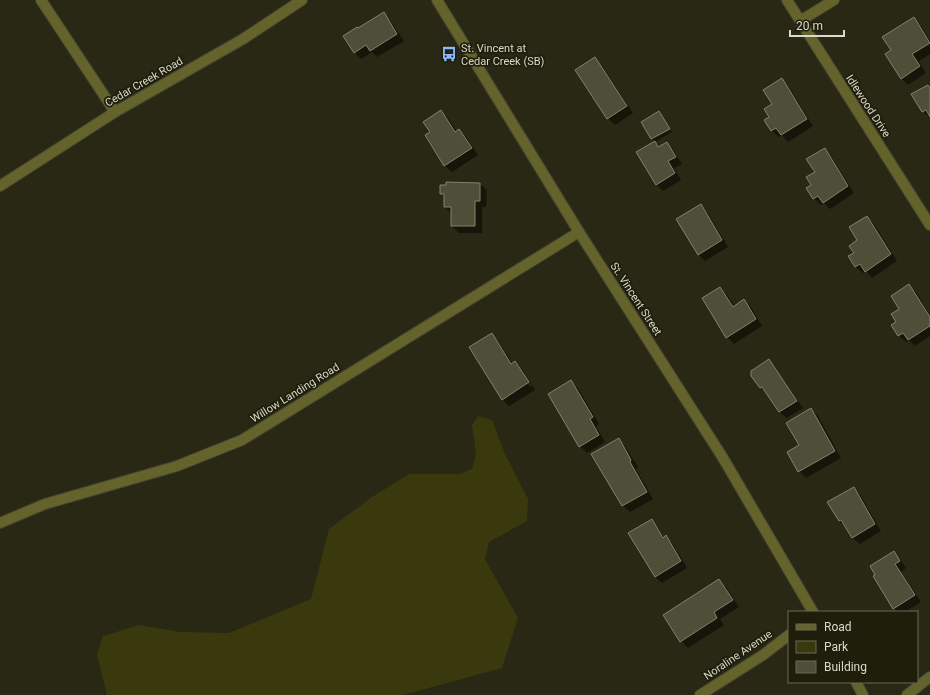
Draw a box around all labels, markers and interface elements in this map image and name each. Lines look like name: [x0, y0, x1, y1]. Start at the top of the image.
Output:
scale bar: [790, 12, 844, 38]
text: 20 m: [796, 19, 823, 33]
place label: St. Vincent at Cedar Creek (SB): [461, 42, 545, 68]
bus stop icon: St. Vincent at Cedar Creek (SB): [440, 45, 458, 63]
street label: Cedar Creek Road: [103, 54, 185, 110]
street label: Idlewood Drive: [843, 72, 893, 140]
street label: St. Vincent Street: [608, 260, 665, 338]
street label: Willow Landing Road: [248, 360, 342, 426]
legend: [788, 611, 918, 683]
text: Road: [824, 620, 852, 634]
street label: Noraline Avenue: [701, 627, 775, 683]
text: Park: [824, 640, 849, 654]
text: Building: [824, 660, 867, 674]

